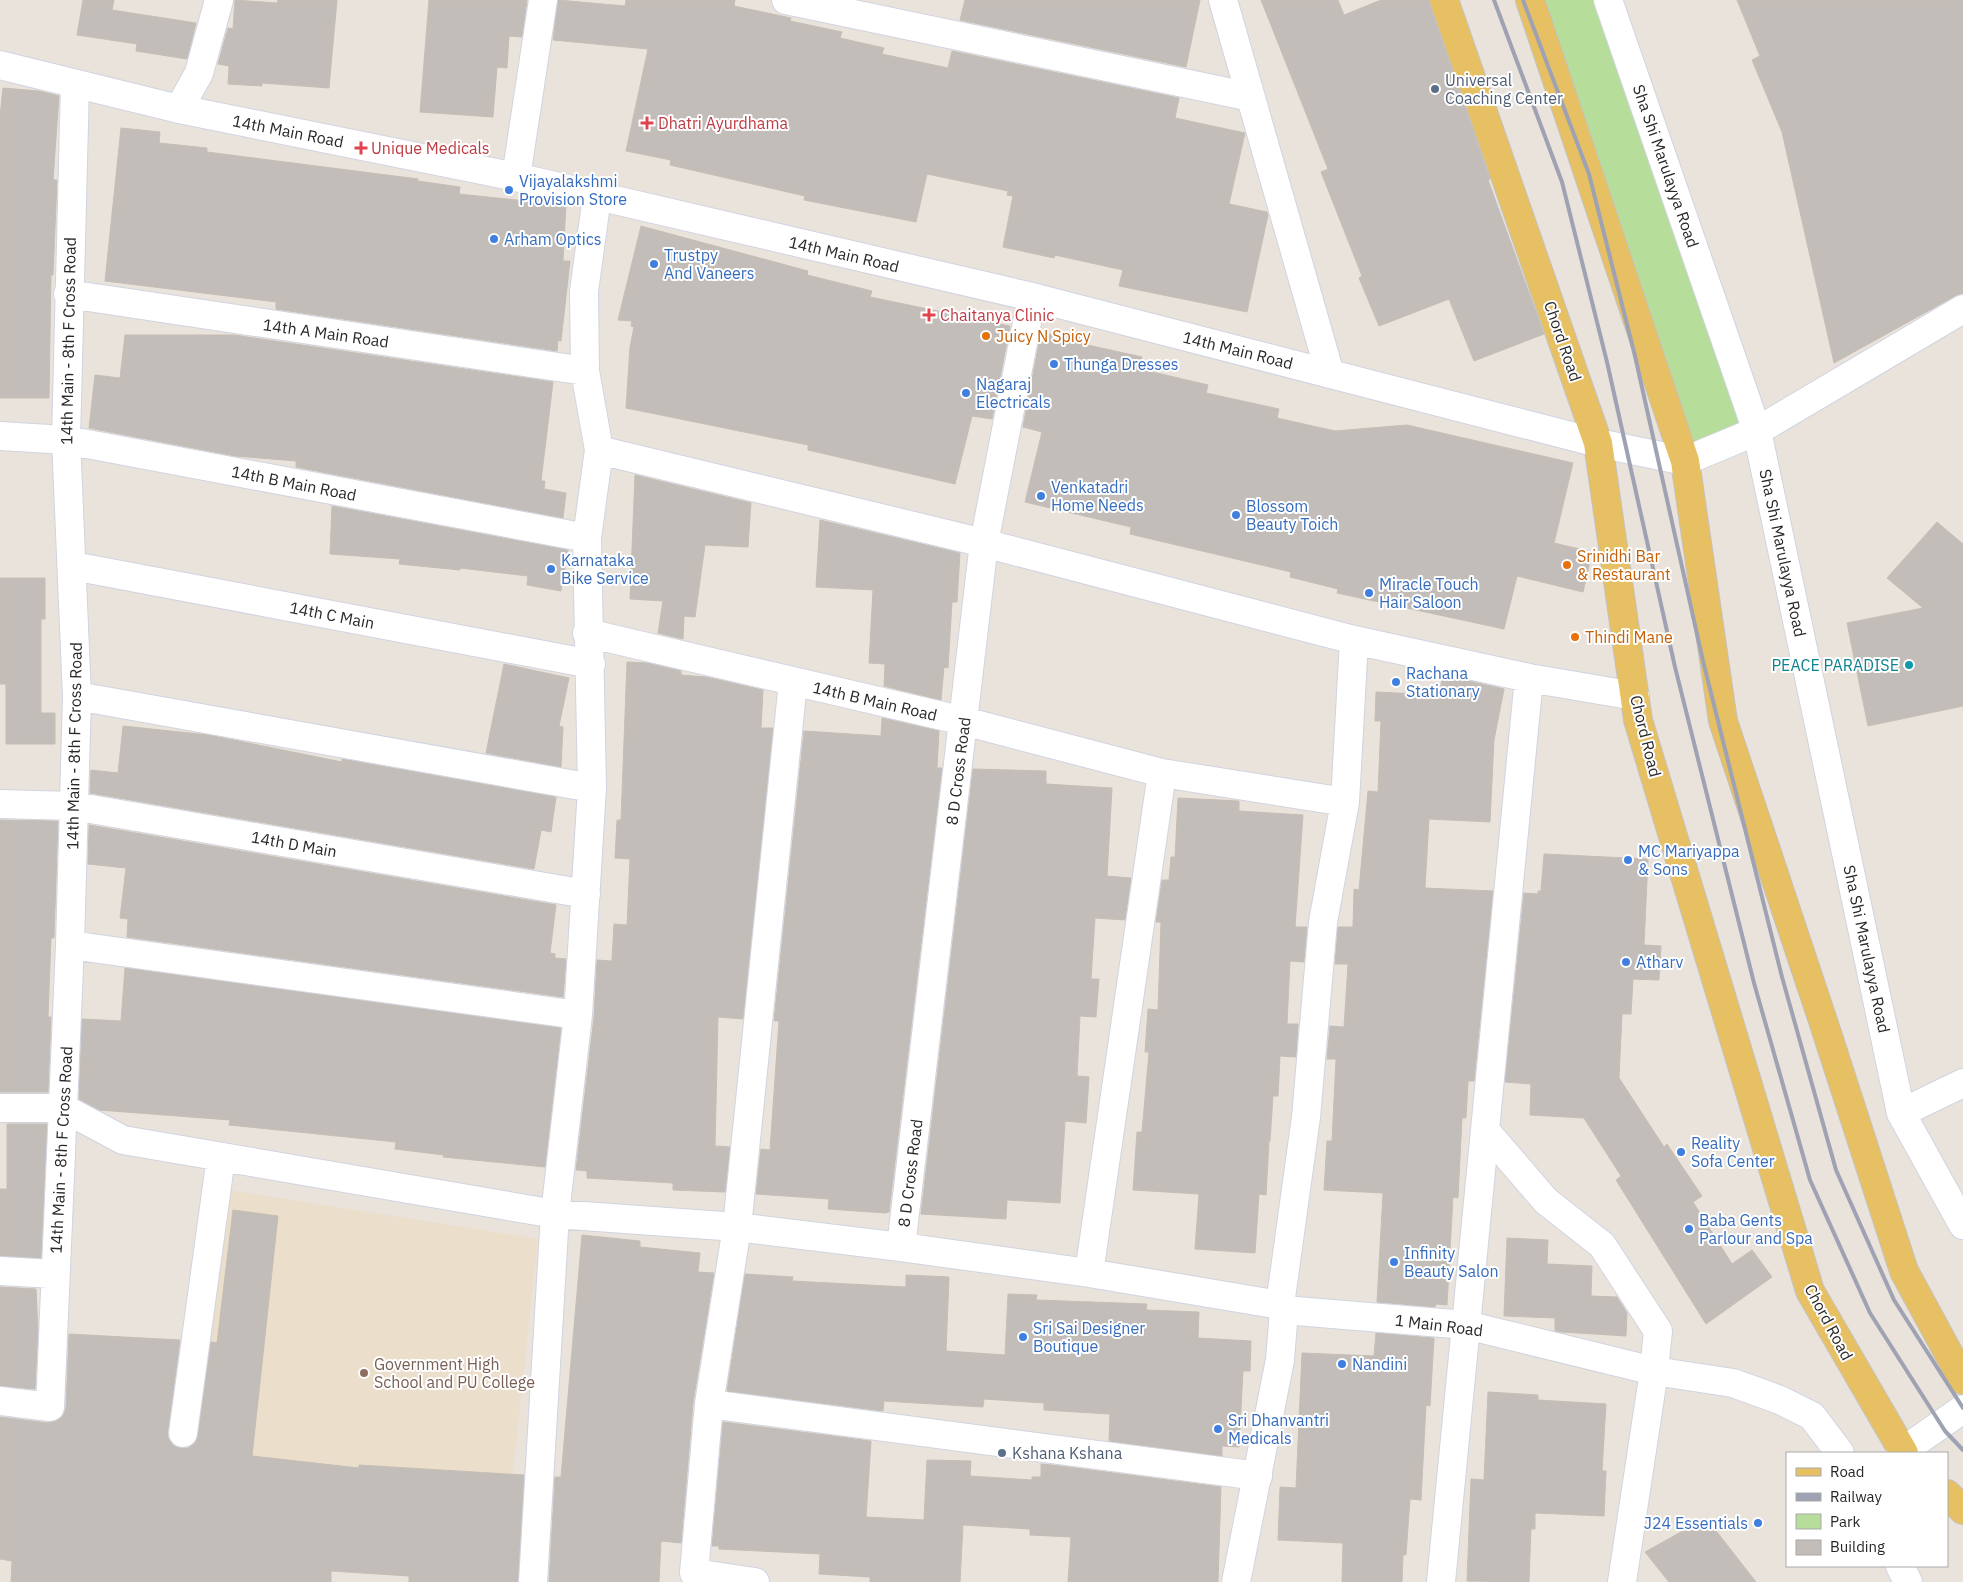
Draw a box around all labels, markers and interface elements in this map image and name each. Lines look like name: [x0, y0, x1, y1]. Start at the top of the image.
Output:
place label: Universal Coaching Center: [1445, 70, 1563, 108]
street label: Sha Shi Marulayya Road: [1629, 82, 1703, 250]
marker: Universal Coaching Center: [1429, 83, 1441, 95]
street label: 14th Main Road: [231, 110, 345, 152]
place label: Dhatri Ayurdhama: [658, 113, 788, 133]
marker: Dhatri Ayurdhama: [640, 116, 654, 130]
place label: Unique Medicals: [371, 138, 490, 158]
marker: Unique Medicals: [355, 142, 367, 154]
place label: Vijayalakshmi Provision Store: [519, 171, 627, 209]
marker: Vijayalakshmi Provision Store: [503, 184, 515, 196]
place label: Arham Optics: [504, 229, 601, 249]
street label: 14th Main Road: [787, 232, 901, 276]
marker: Arham Optics: [488, 233, 500, 245]
street label: 14th Main - 8th F Cross Road: [56, 237, 80, 445]
place label: Trustpy And Vaneers: [664, 245, 755, 283]
marker: Trustpy And Vaneers: [648, 258, 660, 270]
street label: Chord Road: [1540, 298, 1586, 384]
place label: Chaitanya Clinic: [940, 305, 1054, 325]
marker: Chaitanya Clinic: [922, 308, 936, 322]
street label: 14th A Main Road: [262, 314, 390, 352]
place label: Juicy N Spicy: [996, 326, 1091, 346]
street label: 14th Main Road: [1181, 327, 1295, 373]
marker: Juicy N Spicy: [980, 330, 992, 342]
place label: Thunga Dresses: [1064, 354, 1179, 374]
marker: Thunga Dresses: [1048, 358, 1060, 370]
place label: Nagaraj Electricals: [976, 374, 1051, 412]
marker: Nagaraj Electricals: [960, 387, 972, 399]
street label: 14th B Main Road: [230, 461, 358, 505]
street label: Sha Shi Marulayya Road: [1755, 467, 1811, 639]
place label: Venkatadri Home Needs: [1051, 477, 1144, 515]
marker: Venkatadri Home Needs: [1035, 490, 1047, 502]
place label: Blossom Beauty Toich: [1246, 496, 1338, 534]
marker: Blossom Beauty Toich: [1230, 509, 1242, 521]
place label: Srinidhi Bar & Restaurant: [1577, 546, 1671, 584]
place label: Karnataka Bike Service: [561, 550, 649, 588]
marker: Srinidhi Bar & Restaurant: [1561, 559, 1573, 571]
marker: Karnataka Bike Service: [545, 563, 557, 575]
place label: Miracle Touch Hair Saloon: [1379, 574, 1479, 612]
marker: Miracle Touch Hair Saloon: [1363, 587, 1375, 599]
street label: 14th C Main: [288, 597, 376, 633]
place label: Thindi Mane: [1585, 627, 1673, 647]
marker: Thindi Mane: [1569, 631, 1581, 643]
street label: 14th Main - 8th F Cross Road: [62, 642, 86, 850]
place label: PEACE PARADISE: [1771, 655, 1899, 675]
marker: PEACE PARADISE: [1903, 659, 1915, 671]
place label: Rachana Stationary: [1406, 663, 1480, 701]
marker: Rachana Stationary: [1390, 676, 1402, 688]
street label: 14th B Main Road: [811, 677, 939, 725]
street label: Chord Road: [1626, 693, 1666, 779]
street label: 8 D Cross Road: [941, 716, 975, 826]
street label: 14th D Main: [250, 827, 338, 861]
place label: MC Mariyappa & Sons: [1638, 841, 1740, 879]
marker: MC Mariyappa & Sons: [1622, 854, 1634, 866]
street label: Sha Shi Marulayya Road: [1839, 863, 1895, 1035]
place label: Atharv: [1636, 952, 1683, 972]
marker: Atharv: [1620, 956, 1632, 968]
street label: 14th Main - 8th F Cross Road: [46, 1046, 76, 1254]
street label: 8 D Cross Road: [893, 1118, 927, 1228]
place label: Reality Sofa Center: [1691, 1133, 1775, 1171]
marker: Reality Sofa Center: [1675, 1146, 1687, 1158]
place label: Baba Gents Parlour and Spa: [1699, 1210, 1813, 1248]
marker: Baba Gents Parlour and Spa: [1683, 1223, 1695, 1235]
place label: Infinity Beauty Salon: [1404, 1243, 1498, 1281]
marker: Infinity Beauty Salon: [1388, 1256, 1400, 1268]
street label: Chord Road: [1801, 1280, 1857, 1364]
street label: 1 Main Road: [1394, 1310, 1484, 1340]
place label: Sri Sai Designer Boutique: [1033, 1318, 1145, 1356]
marker: Sri Sai Designer Boutique: [1017, 1331, 1029, 1343]
place label: Government High School and PU College: [374, 1354, 535, 1392]
place label: Nandini: [1352, 1354, 1407, 1374]
marker: Nandini: [1336, 1358, 1348, 1370]
marker: Government High School and PU College: [358, 1367, 370, 1379]
place label: Sri Dhanvantri Medicals: [1228, 1410, 1329, 1448]
marker: Sri Dhanvantri Medicals: [1212, 1423, 1224, 1435]
place label: Kshana Kshana: [1012, 1443, 1123, 1463]
marker: Kshana Kshana: [996, 1447, 1008, 1459]
legend: [1786, 1452, 1948, 1567]
text: Road: [1830, 1462, 1865, 1481]
text: Railway: [1830, 1487, 1883, 1506]
text: Park: [1830, 1512, 1860, 1531]
place label: J24 Essentials: [1644, 1513, 1748, 1533]
marker: J24 Essentials: [1752, 1517, 1764, 1529]
text: Building: [1830, 1537, 1885, 1556]

